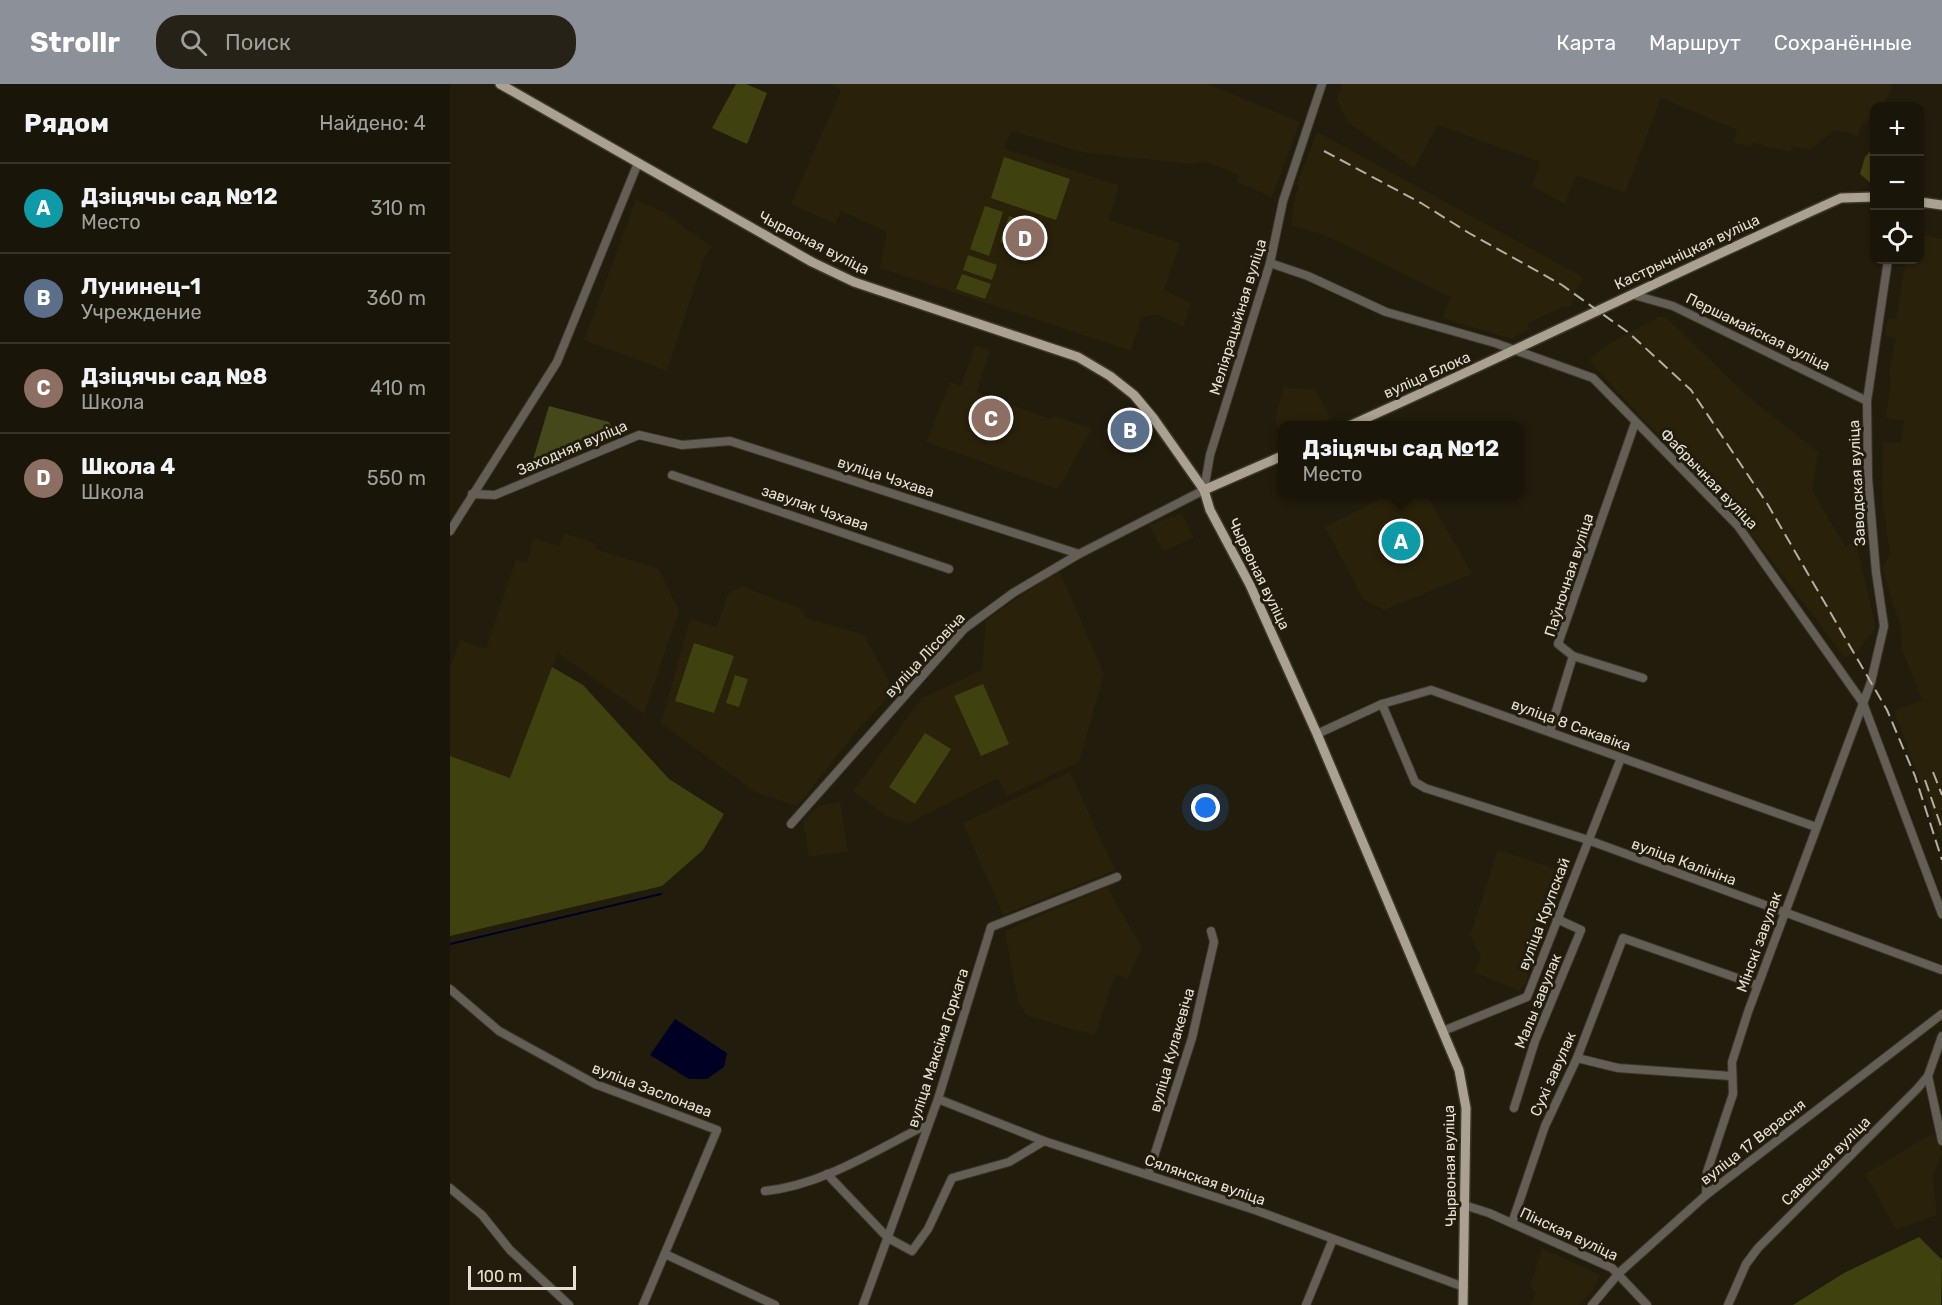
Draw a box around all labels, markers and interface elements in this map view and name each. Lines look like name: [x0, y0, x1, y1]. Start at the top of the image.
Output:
search box: [156, 15, 576, 69]
text: Strollr: [30, 26, 120, 59]
icon: search: [177, 26, 210, 59]
text: Поиск: [225, 29, 291, 56]
text: Карта: [1556, 30, 1616, 55]
text: Маршрут: [1649, 30, 1741, 55]
text: Сохранённые: [1774, 30, 1912, 55]
map controls: [1870, 102, 1924, 264]
button: +: [1870, 102, 1924, 156]
text: Рядом: [24, 108, 109, 139]
text: Найдено: 4: [319, 111, 426, 135]
button: −: [1870, 156, 1924, 210]
text: Дзіцячы сад №12: [81, 183, 278, 210]
text: A: [36, 196, 51, 220]
text: 310 m: [370, 196, 426, 220]
street label: Чырвоная вуліца: [756, 207, 872, 279]
text: Место: [81, 210, 141, 234]
street label: Кастрычніцкая вуліца: [1612, 210, 1762, 294]
button: locate: [1870, 210, 1924, 264]
pin: D: [1006, 216, 1044, 260]
street label: Меліярацыйная вуліца: [1206, 237, 1270, 397]
text: Лунинец-1: [81, 273, 201, 300]
text: B: [36, 286, 51, 310]
text: 360 m: [367, 286, 426, 310]
street label: Першамайская вуліца: [1683, 289, 1833, 375]
text: Учреждение: [81, 300, 202, 324]
street label: вуліца Блока: [1381, 348, 1473, 402]
text: Дзіцячы сад №8: [81, 363, 267, 390]
text: C: [36, 376, 51, 400]
text: 410 m: [370, 376, 426, 400]
text: Школа: [81, 390, 144, 414]
pin: C: [972, 396, 1010, 440]
pin: B: [1110, 408, 1150, 452]
street label: Заходняя вуліца: [514, 417, 630, 479]
street label: Заводская вуліца: [1845, 420, 1869, 546]
popup: [1278, 421, 1524, 499]
street label: Фабрычная вуліца: [1656, 425, 1762, 533]
text: Дзіцячы сад №12: [1303, 435, 1499, 462]
text: Школа 4: [81, 453, 175, 480]
street label: вуліца Чэхава: [835, 453, 937, 501]
text: Место: [1303, 462, 1362, 486]
text: D: [36, 466, 51, 490]
text: 550 m: [367, 466, 426, 490]
text: Школа: [81, 480, 144, 504]
street label: завулак Чэхава: [759, 481, 871, 535]
street label: Паўночная вуліца: [1541, 511, 1597, 639]
street label: Чырвоная вуліца: [1224, 515, 1294, 633]
pin: A: [1382, 518, 1420, 564]
street label: вуліца Лісовіча: [881, 609, 969, 701]
street label: вуліца 8 Сакавіка: [1509, 695, 1633, 755]
your location: [1191, 793, 1220, 822]
street label: вуліца Калініна: [1629, 835, 1739, 889]
street label: вуліца Крупскай: [1514, 855, 1574, 973]
street label: Мінскі завулак: [1733, 889, 1785, 995]
street label: Малы завулак: [1511, 951, 1565, 1051]
street label: вуліца Максіма Горкага: [904, 966, 972, 1130]
street label: вуліца Кулакевіча: [1146, 986, 1198, 1114]
street label: Сухі завулак: [1526, 1029, 1580, 1119]
street label: вуліца Заслонава: [589, 1059, 715, 1121]
street label: вуліца 17 Верасня: [1697, 1095, 1809, 1189]
street label: Чырвоная вуліца: [1440, 1105, 1460, 1227]
street label: Савецкая вуліца: [1778, 1113, 1874, 1209]
street label: Сялянская вуліца: [1142, 1151, 1268, 1209]
street label: Пінская вуліца: [1517, 1203, 1621, 1265]
scale bar: [468, 1263, 576, 1290]
text: 100 m: [477, 1267, 522, 1286]

